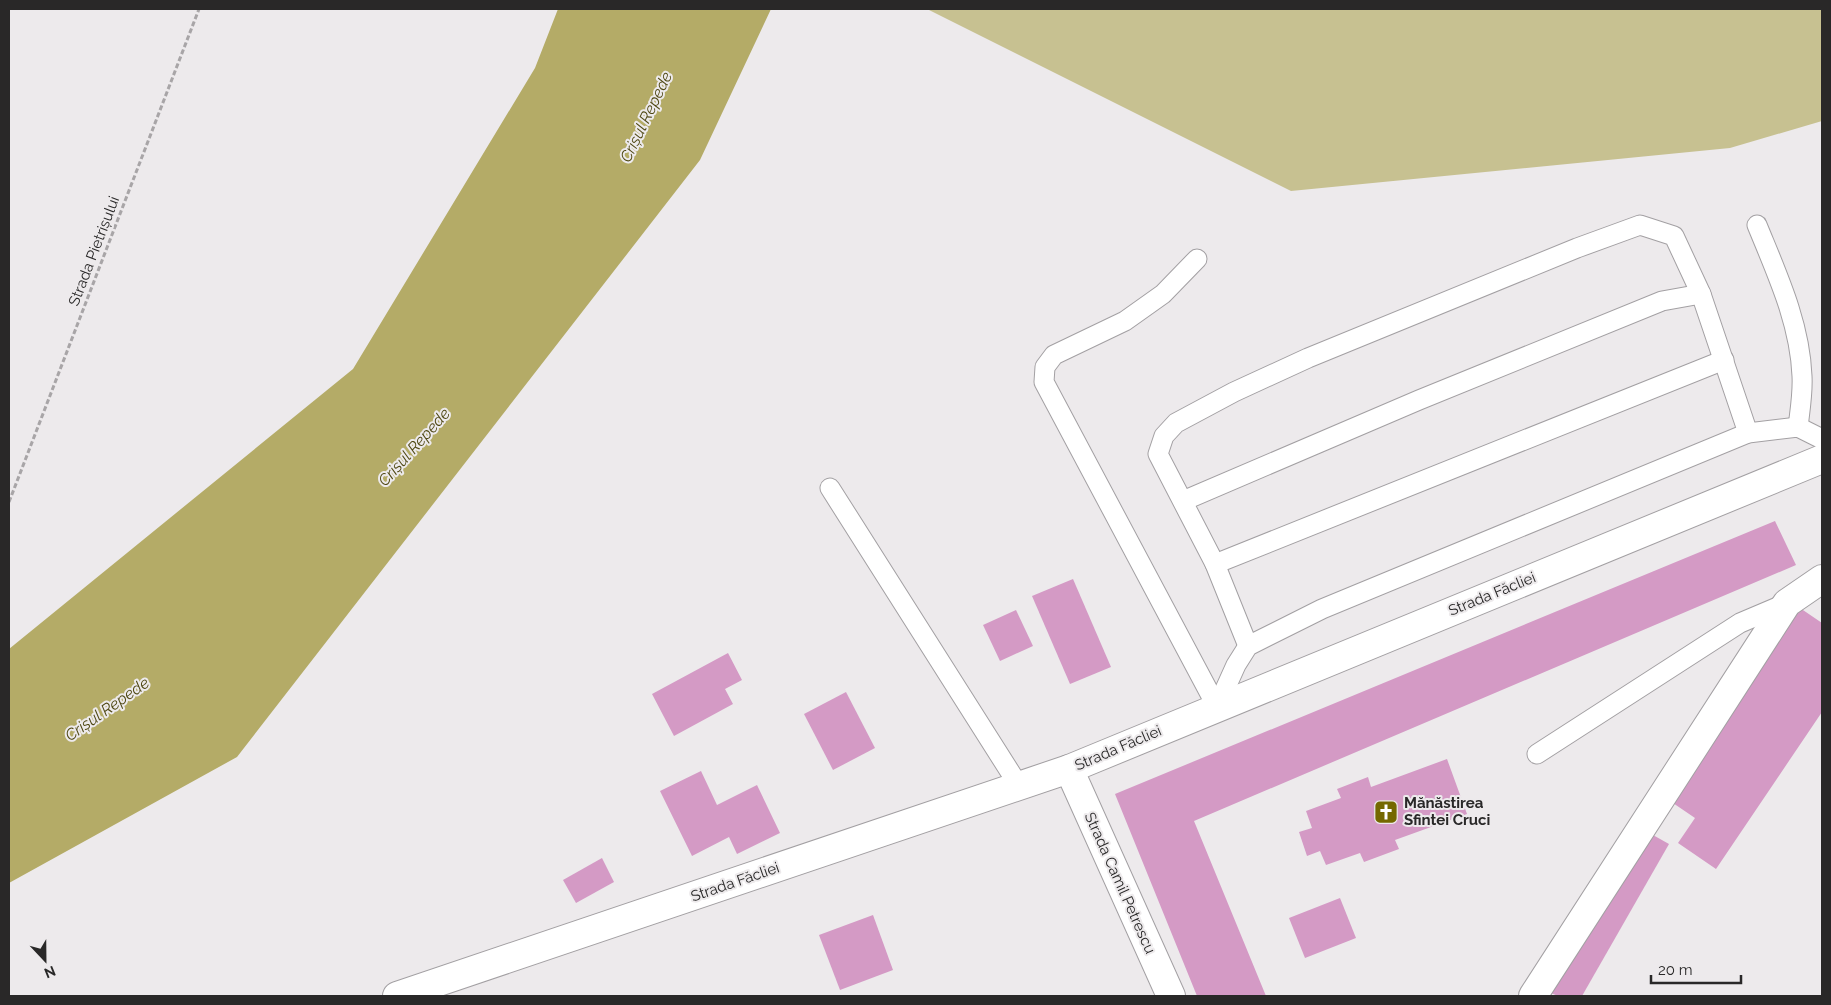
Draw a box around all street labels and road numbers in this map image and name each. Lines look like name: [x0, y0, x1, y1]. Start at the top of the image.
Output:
street label: Strada Pietrișului: [65, 194, 123, 308]
street label: Strada Făcliei: [1446, 568, 1538, 620]
street label: Strada Făcliei: [1072, 722, 1164, 774]
street label: Strada Camil Petrescu: [1081, 810, 1159, 957]
street label: Strada Făcliei: [688, 858, 782, 906]

